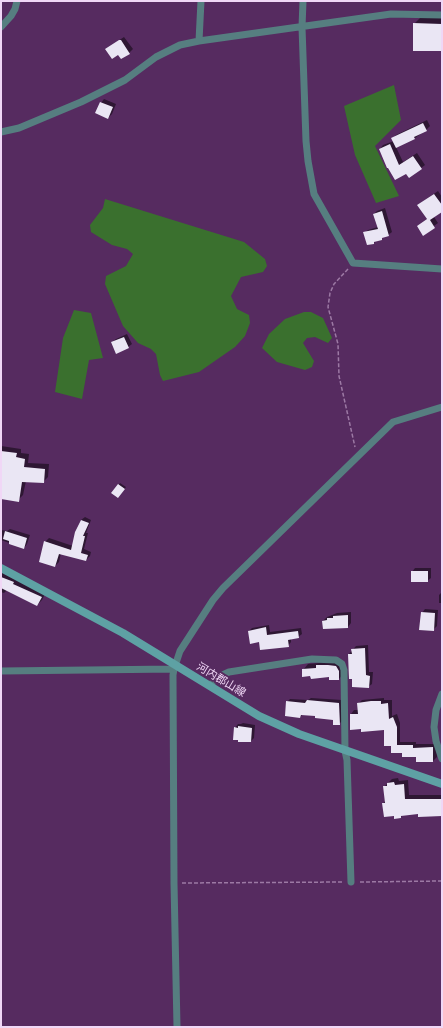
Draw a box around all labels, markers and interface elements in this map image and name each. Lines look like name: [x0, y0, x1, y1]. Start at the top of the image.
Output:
street label: 河内郡山線: [194, 660, 248, 700]

